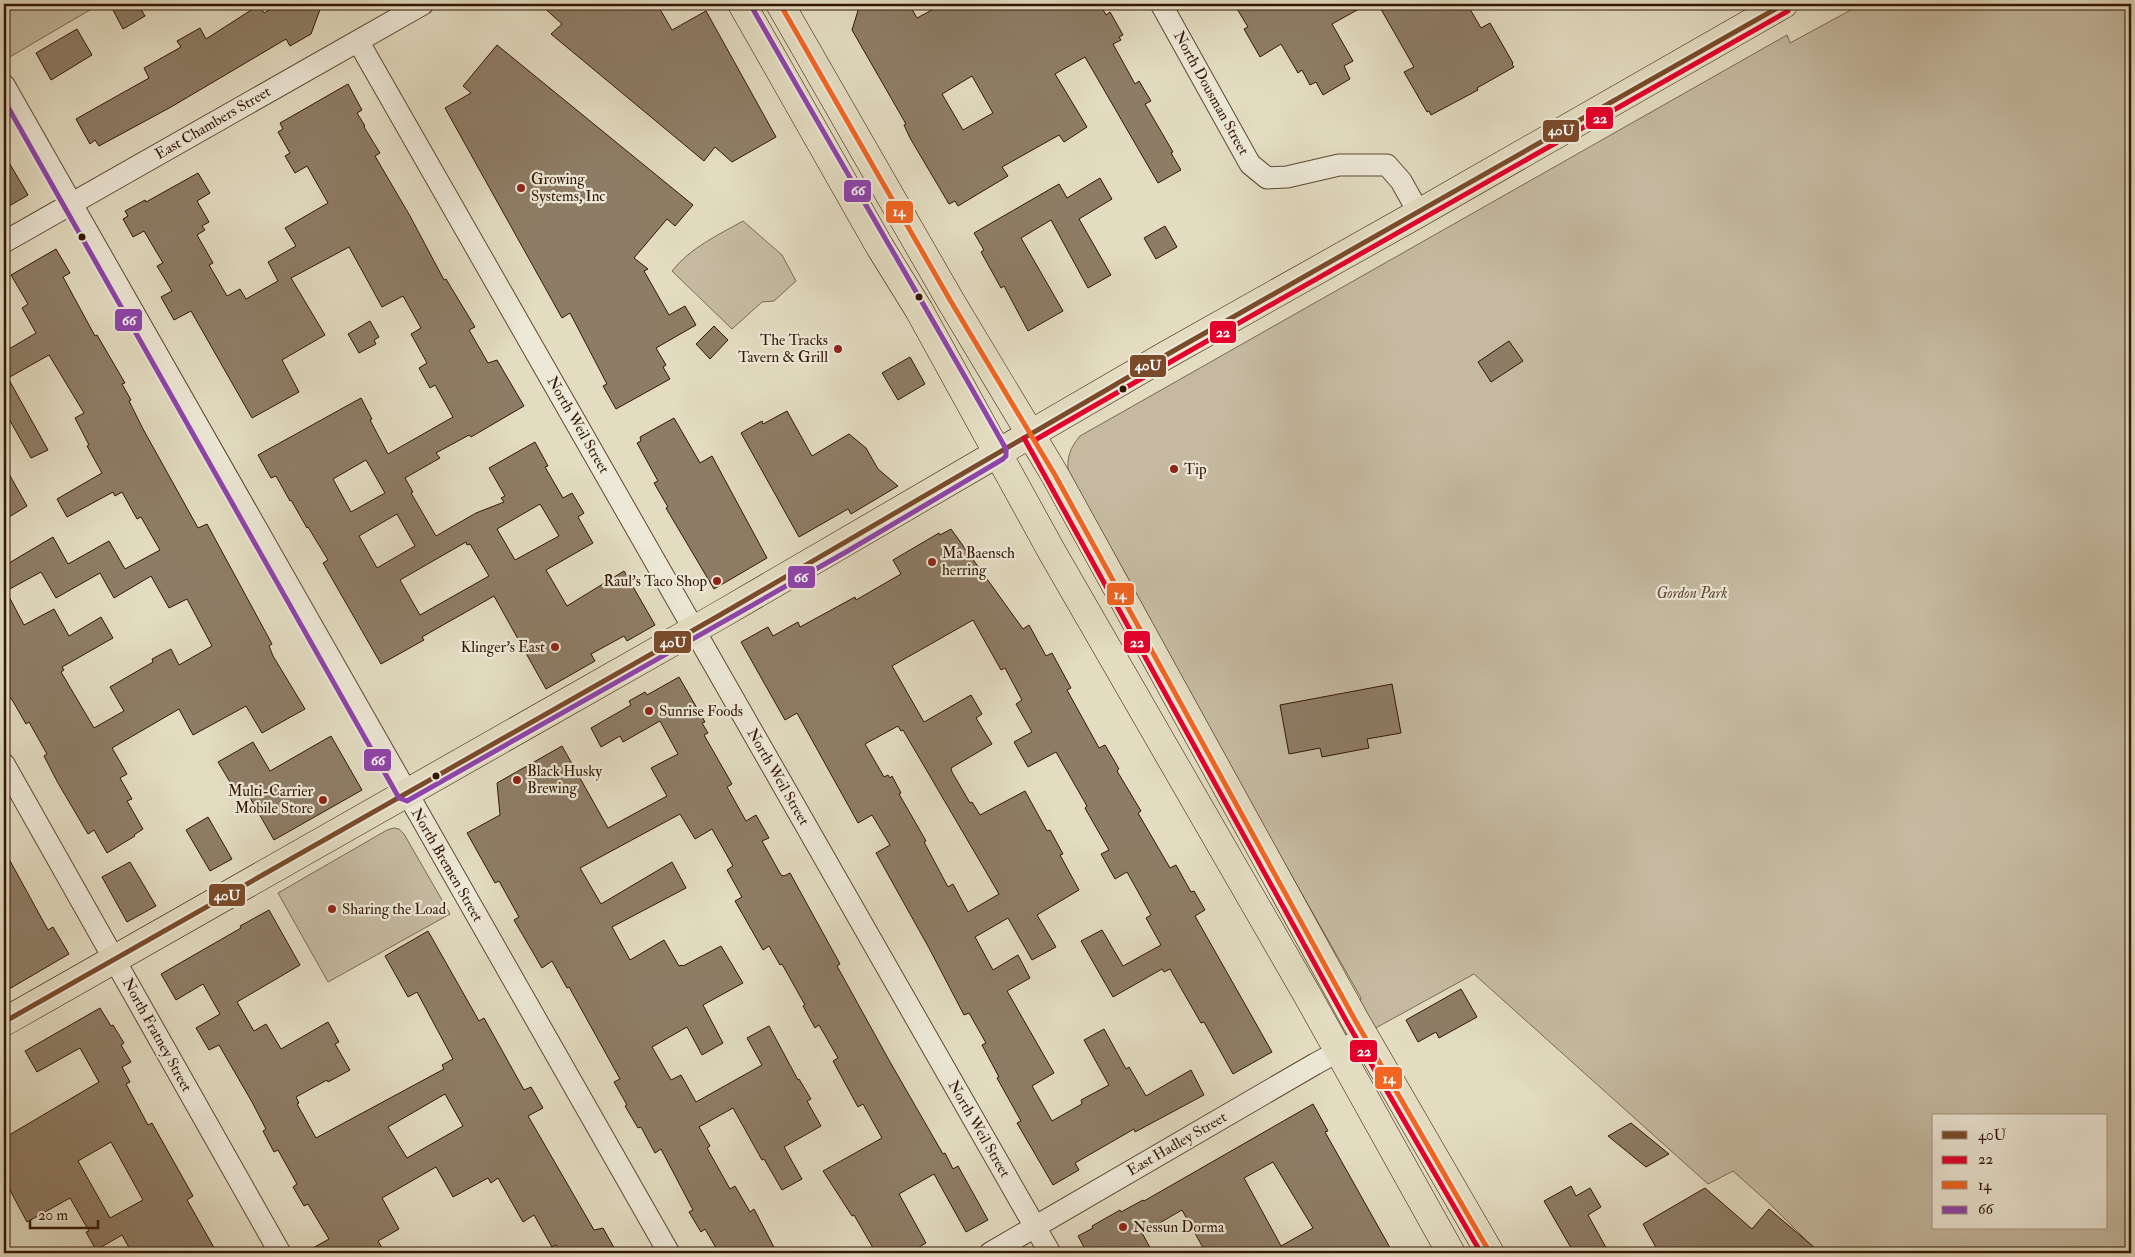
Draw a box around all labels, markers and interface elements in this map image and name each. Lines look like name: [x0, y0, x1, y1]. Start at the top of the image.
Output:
street label: North Dousman Street: [1169, 28, 1253, 158]
street label: East Chambers Street: [152, 82, 274, 164]
line badge: 22: [1585, 106, 1614, 130]
text: 22: [1593, 110, 1607, 127]
line badge: 40U: [1542, 119, 1580, 143]
text: 40U: [1547, 122, 1574, 139]
place label: Growing Systems, Inc: [531, 170, 605, 206]
line badge: 66: [843, 179, 872, 203]
marker: Growing Systems, Inc: [515, 182, 527, 194]
text: 66: [851, 182, 866, 199]
line badge: 14: [885, 200, 914, 224]
text: 14: [893, 203, 907, 220]
unlabelled marker: [77, 232, 87, 242]
unlabelled marker: [914, 292, 924, 302]
line badge: 66: [114, 308, 143, 332]
text: 66: [122, 312, 137, 329]
line badge: 22: [1209, 320, 1237, 344]
text: 22: [1216, 324, 1230, 341]
place label: The Tracks Tavern & Grill: [738, 331, 828, 367]
marker: The Tracks Tavern & Grill: [832, 343, 844, 355]
line badge: 40U: [1129, 354, 1167, 378]
text: 40U: [1134, 357, 1161, 374]
street label: North Weil Street: [542, 373, 614, 477]
unlabelled marker: [1118, 384, 1128, 394]
place label: Tip: [1184, 460, 1207, 480]
marker: Tip: [1168, 463, 1180, 475]
place label: Ma Baensch herring: [942, 544, 1015, 580]
marker: Ma Baensch herring: [926, 556, 938, 568]
line badge: 66: [787, 565, 816, 589]
text: 66: [794, 569, 809, 586]
place label: Raul's Taco Shop: [604, 572, 707, 592]
marker: Raul's Taco Shop: [711, 575, 723, 587]
line badge: 14: [1106, 582, 1135, 606]
park label: Gordon Park: [1656, 584, 1728, 603]
text: 14: [1114, 586, 1128, 603]
line badge: 40U: [653, 630, 692, 654]
line badge: 22: [1123, 630, 1151, 654]
text: 40U: [659, 634, 686, 651]
text: 22: [1130, 634, 1144, 651]
place label: Klinger's East: [461, 638, 545, 657]
marker: Klinger's East: [549, 641, 561, 653]
place label: Sunrise Foods: [659, 702, 743, 721]
marker: Sunrise Foods: [643, 705, 655, 717]
street label: North Weil Street: [742, 725, 814, 829]
line badge: 66: [363, 748, 392, 772]
text: 66: [371, 752, 386, 769]
place label: Black Husky Brewing: [527, 762, 602, 798]
unlabelled marker: [431, 771, 441, 781]
marker: Black Husky Brewing: [511, 774, 523, 786]
place label: Multi-Carrier Mobile Store: [228, 782, 313, 818]
marker: Multi-Carrier Mobile Store: [317, 794, 329, 806]
street label: North Bremen Street: [407, 805, 487, 925]
line badge: 40U: [208, 883, 246, 907]
text: 40U: [213, 887, 240, 904]
place label: Sharing the Load: [342, 900, 447, 919]
marker: Sharing the Load: [326, 903, 338, 915]
street label: North Fratney Street: [118, 975, 196, 1095]
line badge: 22: [1349, 1039, 1378, 1063]
text: 22: [1357, 1043, 1371, 1060]
line badge: 14: [1374, 1066, 1403, 1090]
text: 14: [1383, 1070, 1397, 1087]
street label: North Weil Street: [943, 1077, 1015, 1181]
street label: East Hadley Street: [1124, 1108, 1230, 1180]
legend: [1932, 1114, 2108, 1230]
text: 40U: [1978, 1126, 2007, 1145]
text: 22: [1978, 1150, 1994, 1169]
text: 14: [1978, 1176, 1992, 1195]
scale bar: [30, 1197, 98, 1229]
text: 66: [1978, 1200, 1995, 1219]
text: 20 m: [38, 1206, 68, 1225]
place label: Nessun Dorma: [1133, 1218, 1225, 1237]
marker: Nessun Dorma: [1117, 1221, 1129, 1233]

